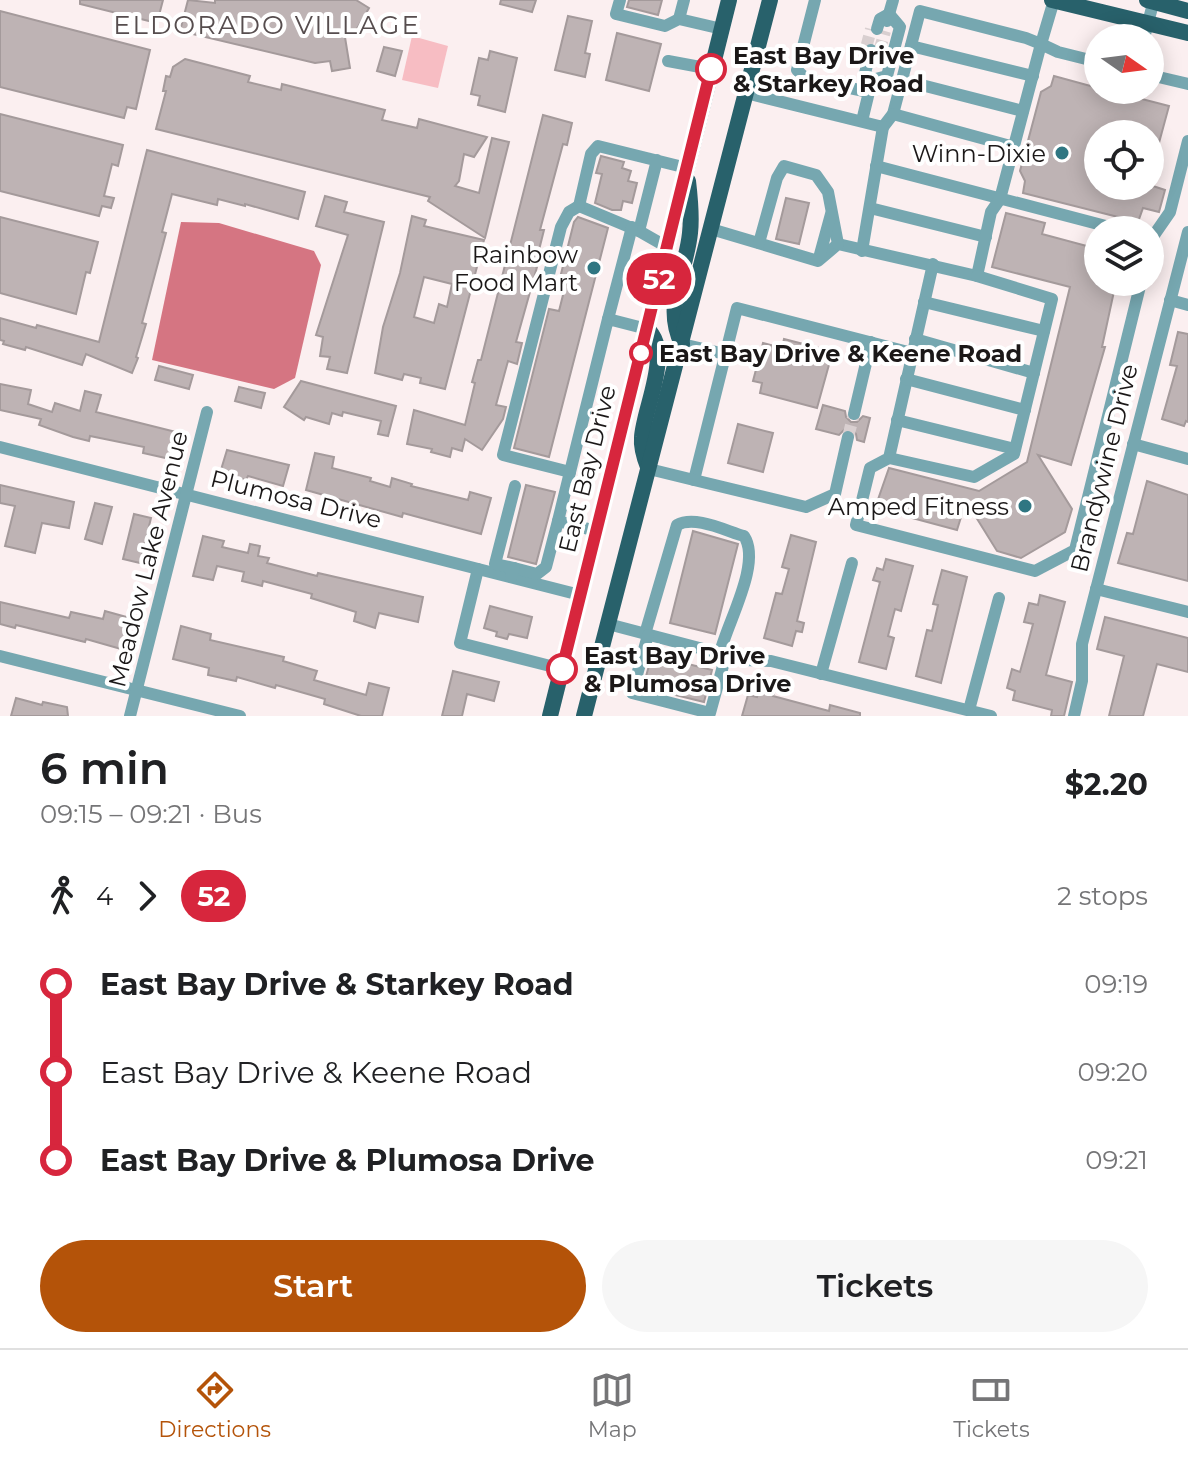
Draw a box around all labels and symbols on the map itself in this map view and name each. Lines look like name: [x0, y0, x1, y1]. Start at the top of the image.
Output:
district label: ELDORADO VILLAGE: [113, 9, 421, 41]
north arrow: [1084, 24, 1164, 104]
place label: East Bay Drive & Starkey Road: [733, 41, 924, 98]
marker: East Bay Drive & Starkey Road: [696, 54, 726, 84]
place label: Winn-Dixie: [912, 139, 1046, 168]
marker: Winn-Dixie: [1053, 144, 1071, 162]
place label: Rainbow Food Mart: [454, 240, 578, 297]
line badge: 52: [623, 253, 695, 305]
marker: Rainbow Food Mart: [585, 259, 603, 277]
place label: East Bay Drive & Keene Road: [659, 339, 1022, 368]
marker: East Bay Drive & Keene Road: [630, 342, 652, 364]
street label: Brandywine Drive: [1064, 361, 1144, 575]
street label: East Bay Drive: [552, 382, 622, 556]
street label: Meadow Lake Avenue: [102, 428, 194, 690]
street label: Plumosa Drive: [207, 464, 385, 534]
place label: Amped Fitness: [828, 492, 1009, 521]
marker: Amped Fitness: [1016, 497, 1034, 515]
place label: East Bay Drive & Plumosa Drive: [584, 641, 791, 698]
marker: East Bay Drive & Plumosa Drive: [547, 654, 577, 684]

